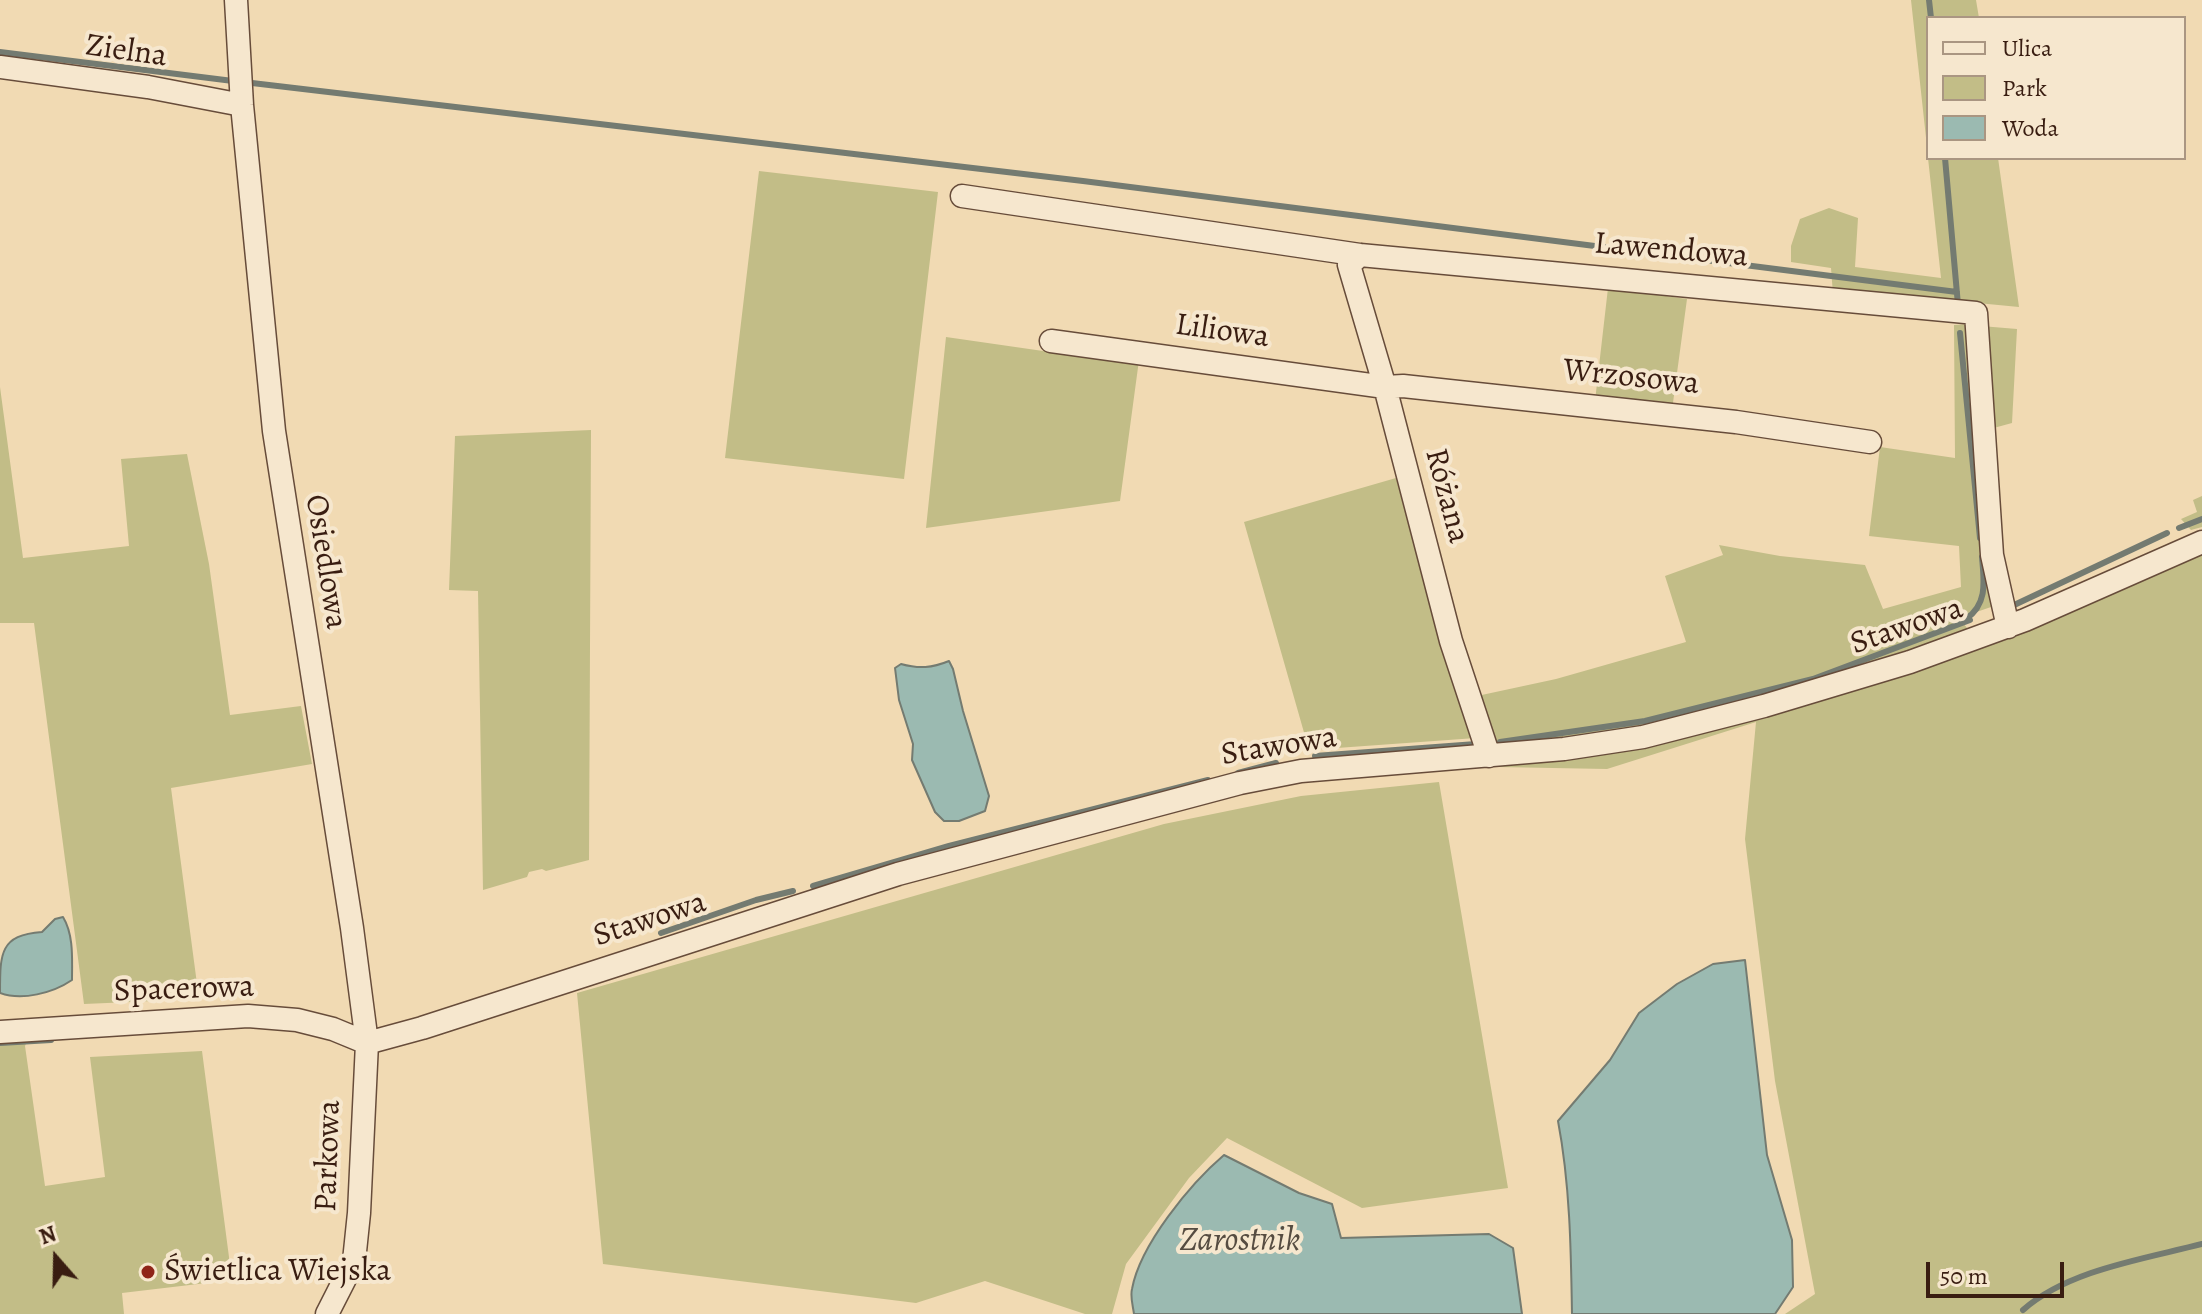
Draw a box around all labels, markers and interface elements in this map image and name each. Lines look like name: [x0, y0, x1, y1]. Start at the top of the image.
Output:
legend: [1926, 16, 2186, 160]
street label: Zielna: [83, 27, 169, 77]
text: Ulica: [2002, 32, 2052, 64]
text: Park: [2002, 72, 2047, 104]
text: Woda: [2002, 112, 2059, 144]
street label: Lawendowa: [1593, 225, 1749, 277]
street label: Liliowa: [1173, 306, 1271, 358]
street label: Wrzosowa: [1561, 352, 1701, 404]
street label: Różana: [1415, 444, 1477, 548]
street label: Osiedlowa: [295, 492, 355, 632]
street label: Stawowa: [1846, 590, 1968, 664]
street label: Stawowa: [1219, 719, 1339, 775]
street label: Stawowa: [589, 884, 711, 956]
street label: Spacerowa: [113, 968, 255, 1012]
street label: Parkowa: [308, 1099, 350, 1213]
north arrow: [16, 1218, 96, 1298]
text: N: [35, 1219, 60, 1252]
water label: Zarostnik: [1180, 1222, 1300, 1262]
scale bar: [1930, 1246, 2068, 1296]
place label: Świetlica Wiejska: [164, 1253, 391, 1291]
text: 50 m: [1940, 1260, 1988, 1292]
marker: Świetlica Wiejska: [139, 1263, 157, 1281]

